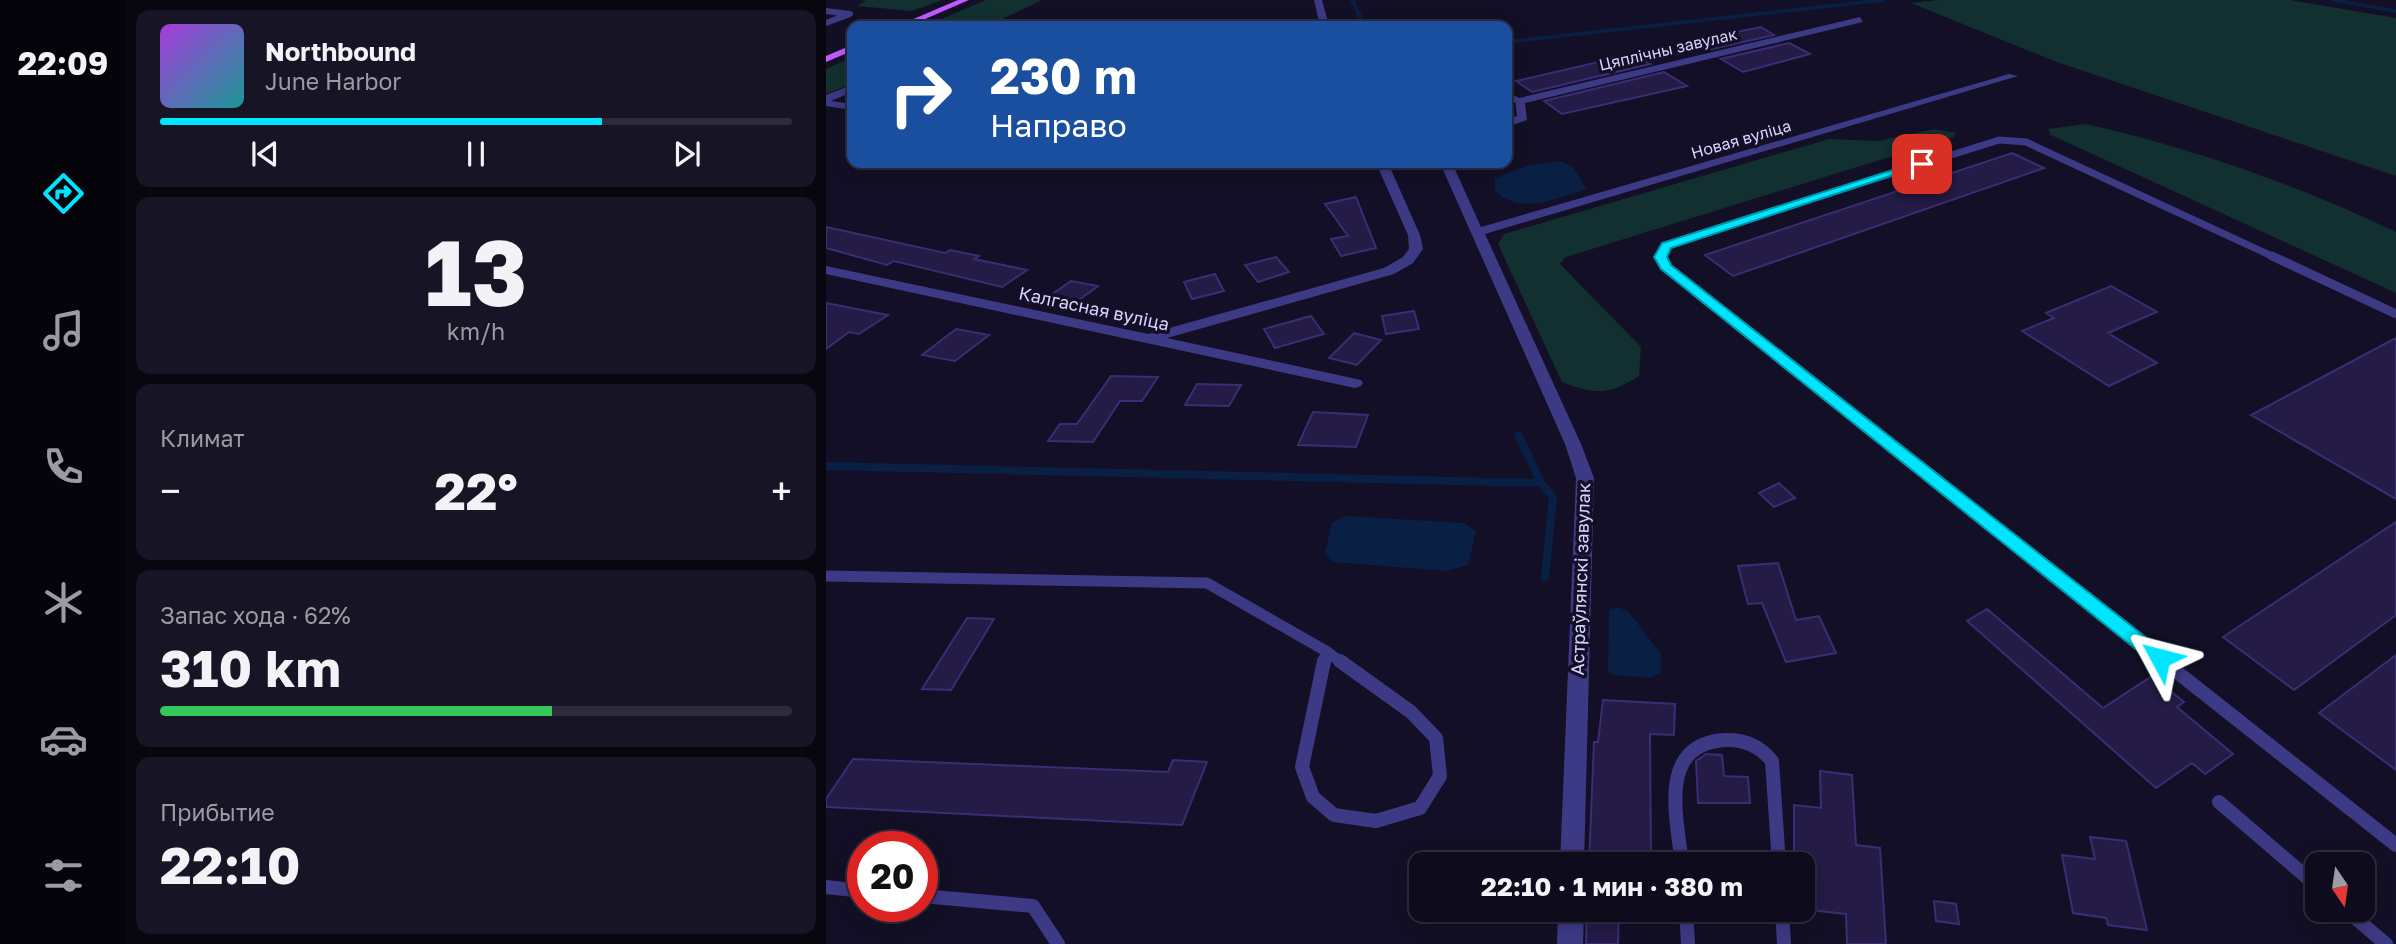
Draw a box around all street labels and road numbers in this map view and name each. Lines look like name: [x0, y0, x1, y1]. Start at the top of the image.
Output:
street label: Цяплічны завулак: [1597, 23, 1739, 75]
street label: Новая вуліца: [1689, 115, 1793, 163]
street label: Калгасная вуліца: [1017, 281, 1171, 335]
street label: Астраўлянскі завулак: [1566, 482, 1594, 676]

